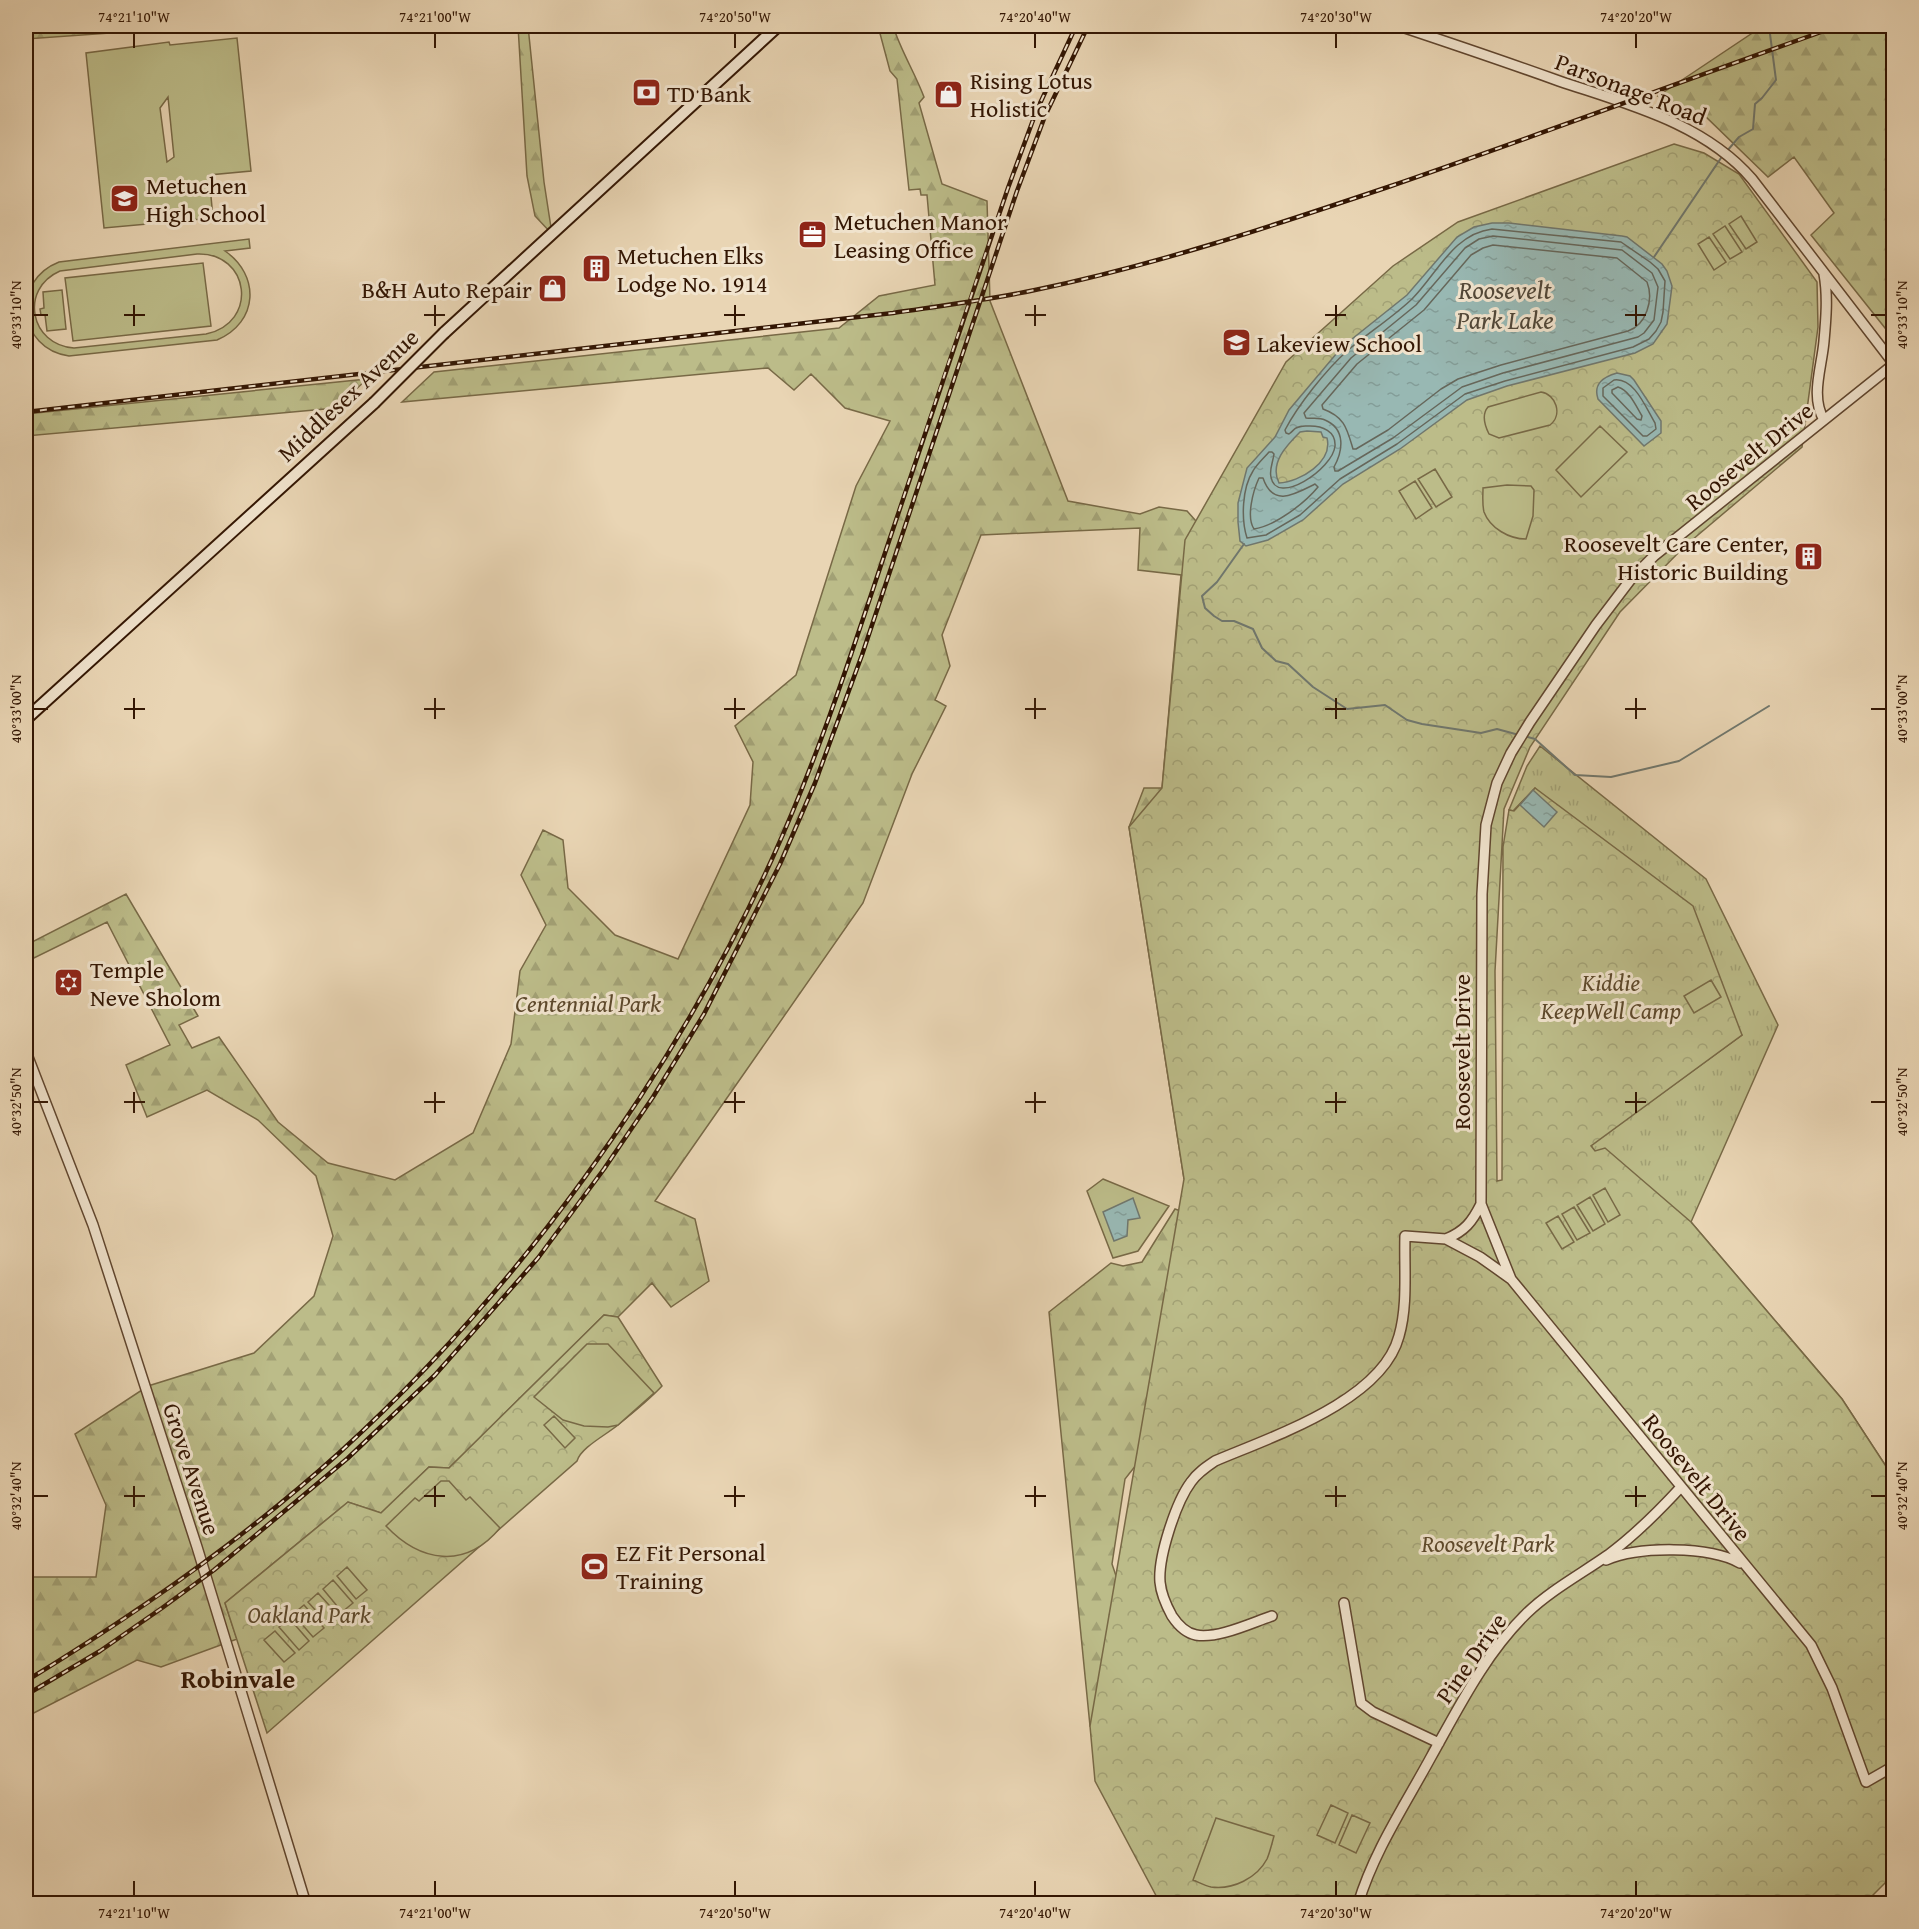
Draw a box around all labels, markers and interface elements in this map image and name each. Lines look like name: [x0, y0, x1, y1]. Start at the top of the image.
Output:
text: 74°21'10"W: [98, 6, 170, 27]
text: 74°21'00"W: [399, 6, 471, 27]
text: 74°20'50"W: [699, 6, 771, 27]
text: 74°20'40"W: [999, 6, 1071, 27]
text: 74°20'30"W: [1300, 6, 1372, 27]
text: 74°20'20"W: [1600, 6, 1672, 27]
street label: Parsonage Road: [1550, 44, 1712, 134]
place label: Rising Lotus Holistic: [970, 63, 1092, 126]
place label: TD Bank: [667, 76, 752, 111]
bank icon: TD Bank: [630, 77, 662, 109]
shop icon: Rising Lotus Holistic: [933, 78, 965, 110]
place label: Metuchen High School: [146, 168, 266, 231]
school or university icon: Metuchen High School: [109, 183, 141, 215]
place label: Metuchen Manor Leasing Office: [834, 204, 1007, 267]
office icon: Metuchen Manor Leasing Office: [797, 219, 829, 251]
place label: Metuchen Elks Lodge No. 1914: [617, 238, 768, 301]
building icon: Metuchen Elks Lodge No. 1914: [580, 253, 612, 285]
water label: Roosevelt Park Lake: [1455, 270, 1554, 339]
place label: B&H Auto Repair: [361, 272, 532, 307]
shop icon: B&H Auto Repair: [537, 273, 569, 305]
text: 40°33'10"N: [5, 280, 26, 349]
text: 40°33'10"N: [1891, 280, 1912, 349]
street label: Middlesex Avenue: [270, 320, 426, 470]
place label: Lakeview School: [1257, 326, 1422, 361]
school or university icon: Lakeview School: [1220, 327, 1252, 359]
street label: Roosevelt Drive: [1677, 393, 1821, 519]
place label: Roosevelt Care Center, Historic Building: [1564, 526, 1788, 589]
building icon: Roosevelt Care Center, Historic Building: [1793, 541, 1825, 573]
text: 40°33'00"N: [5, 674, 26, 743]
text: 40°33'00"N: [1891, 674, 1912, 743]
place label: Temple Neve Sholom: [90, 952, 221, 1015]
park label: Kiddie KeepWell Camp: [1540, 965, 1681, 1028]
synagogue icon: Temple Neve Sholom: [53, 967, 85, 999]
street label: Roosevelt Drive: [1444, 974, 1479, 1130]
park label: Centennial Park: [515, 986, 661, 1021]
text: 40°32'50"N: [5, 1067, 26, 1136]
text: 40°32'50"N: [1891, 1067, 1912, 1136]
street label: Grove Avenue: [154, 1398, 230, 1540]
street label: Roosevelt Drive: [1634, 1405, 1760, 1549]
text: 40°32'40"N: [5, 1461, 26, 1530]
text: 40°32'40"N: [1891, 1461, 1912, 1530]
park label: Roosevelt Park: [1420, 1526, 1555, 1561]
place label: EZ Fit Personal Training: [616, 1535, 766, 1598]
sports icon: EZ Fit Personal Training: [579, 1550, 611, 1582]
park label: Oakland Park: [247, 1597, 371, 1632]
street label: Pine Drive: [1427, 1606, 1515, 1710]
district label: Robinvale: [181, 1659, 296, 1698]
text: 74°21'10"W: [98, 1902, 170, 1923]
text: 74°21'00"W: [399, 1902, 471, 1923]
text: 74°20'50"W: [699, 1902, 771, 1923]
text: 74°20'40"W: [999, 1902, 1071, 1923]
text: 74°20'30"W: [1300, 1902, 1372, 1923]
text: 74°20'20"W: [1600, 1902, 1672, 1923]

